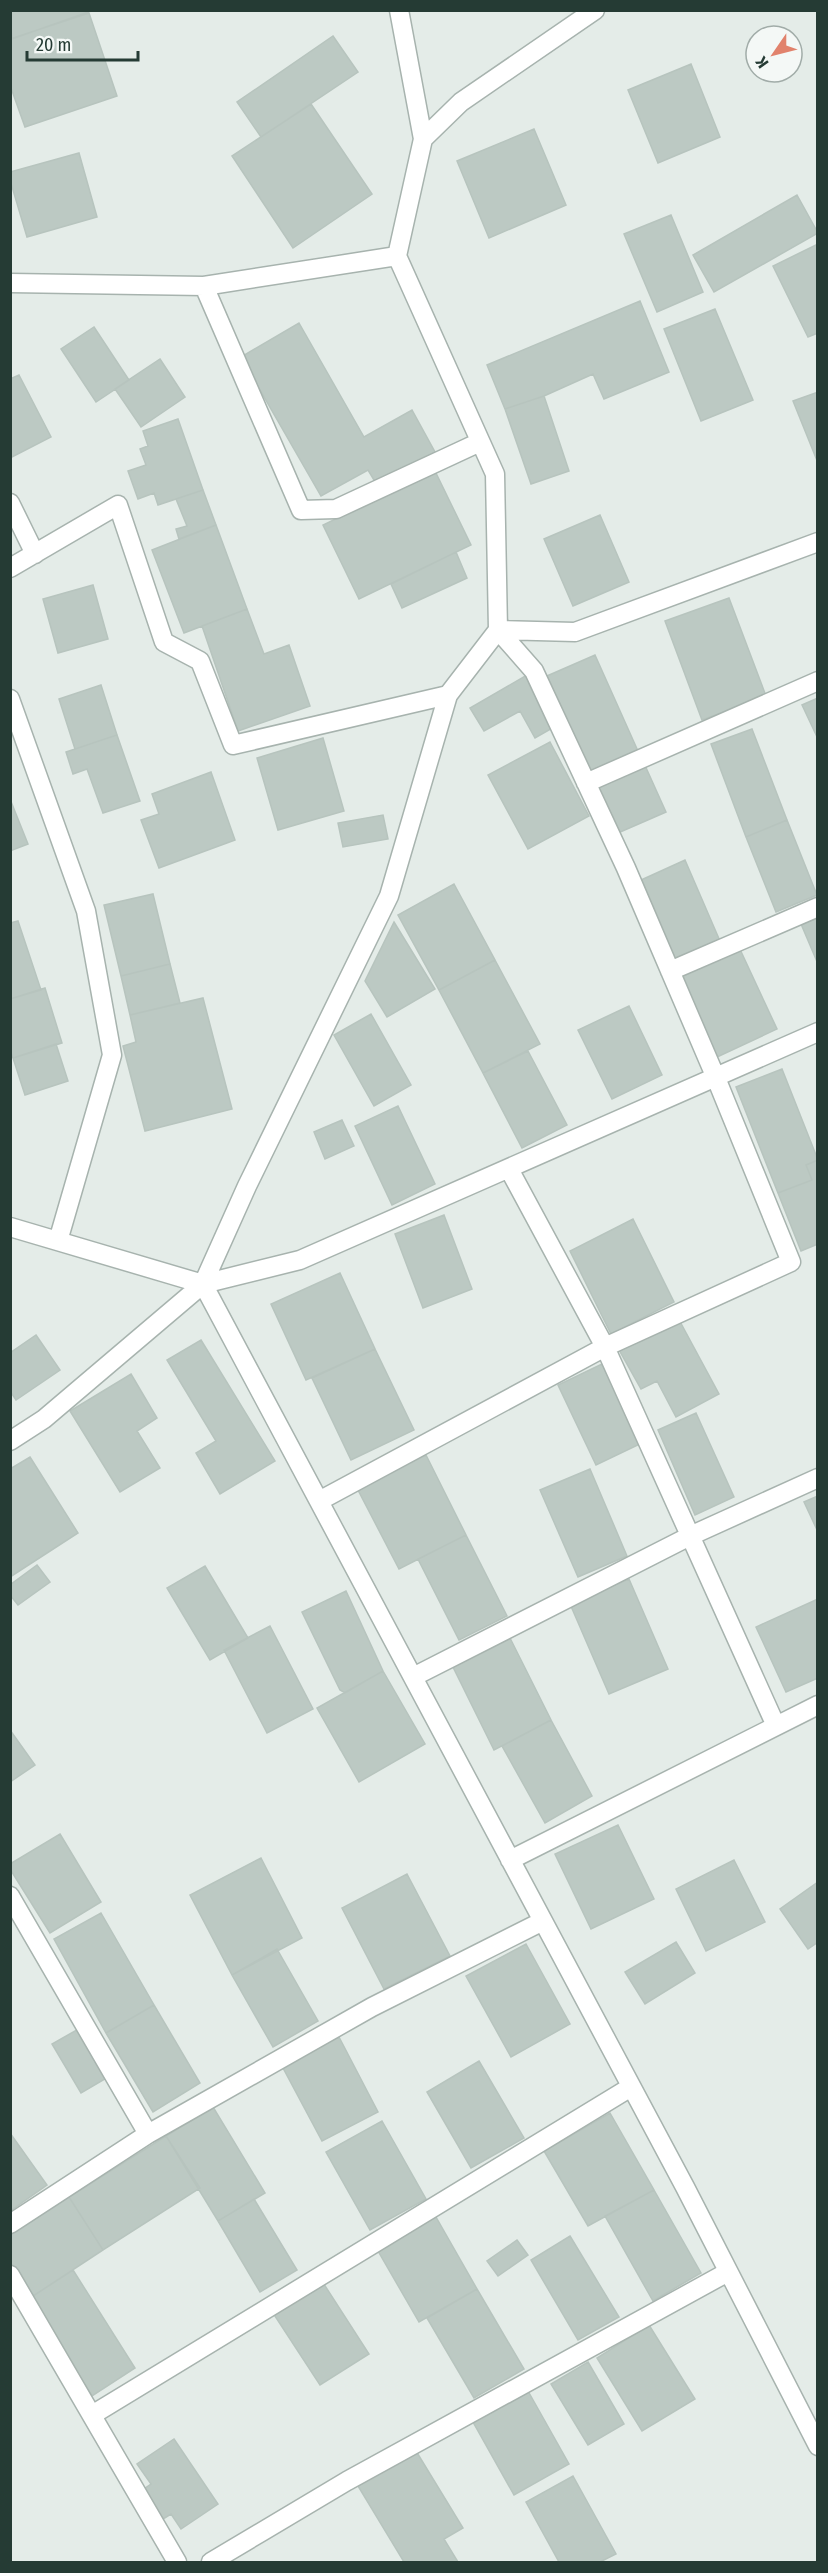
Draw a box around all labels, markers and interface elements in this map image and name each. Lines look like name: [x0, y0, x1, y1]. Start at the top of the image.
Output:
scale bar: [27, 24, 138, 62]
north arrow: [744, 24, 804, 84]
text: 20 m: [36, 34, 71, 56]
text: K: [751, 52, 773, 72]

